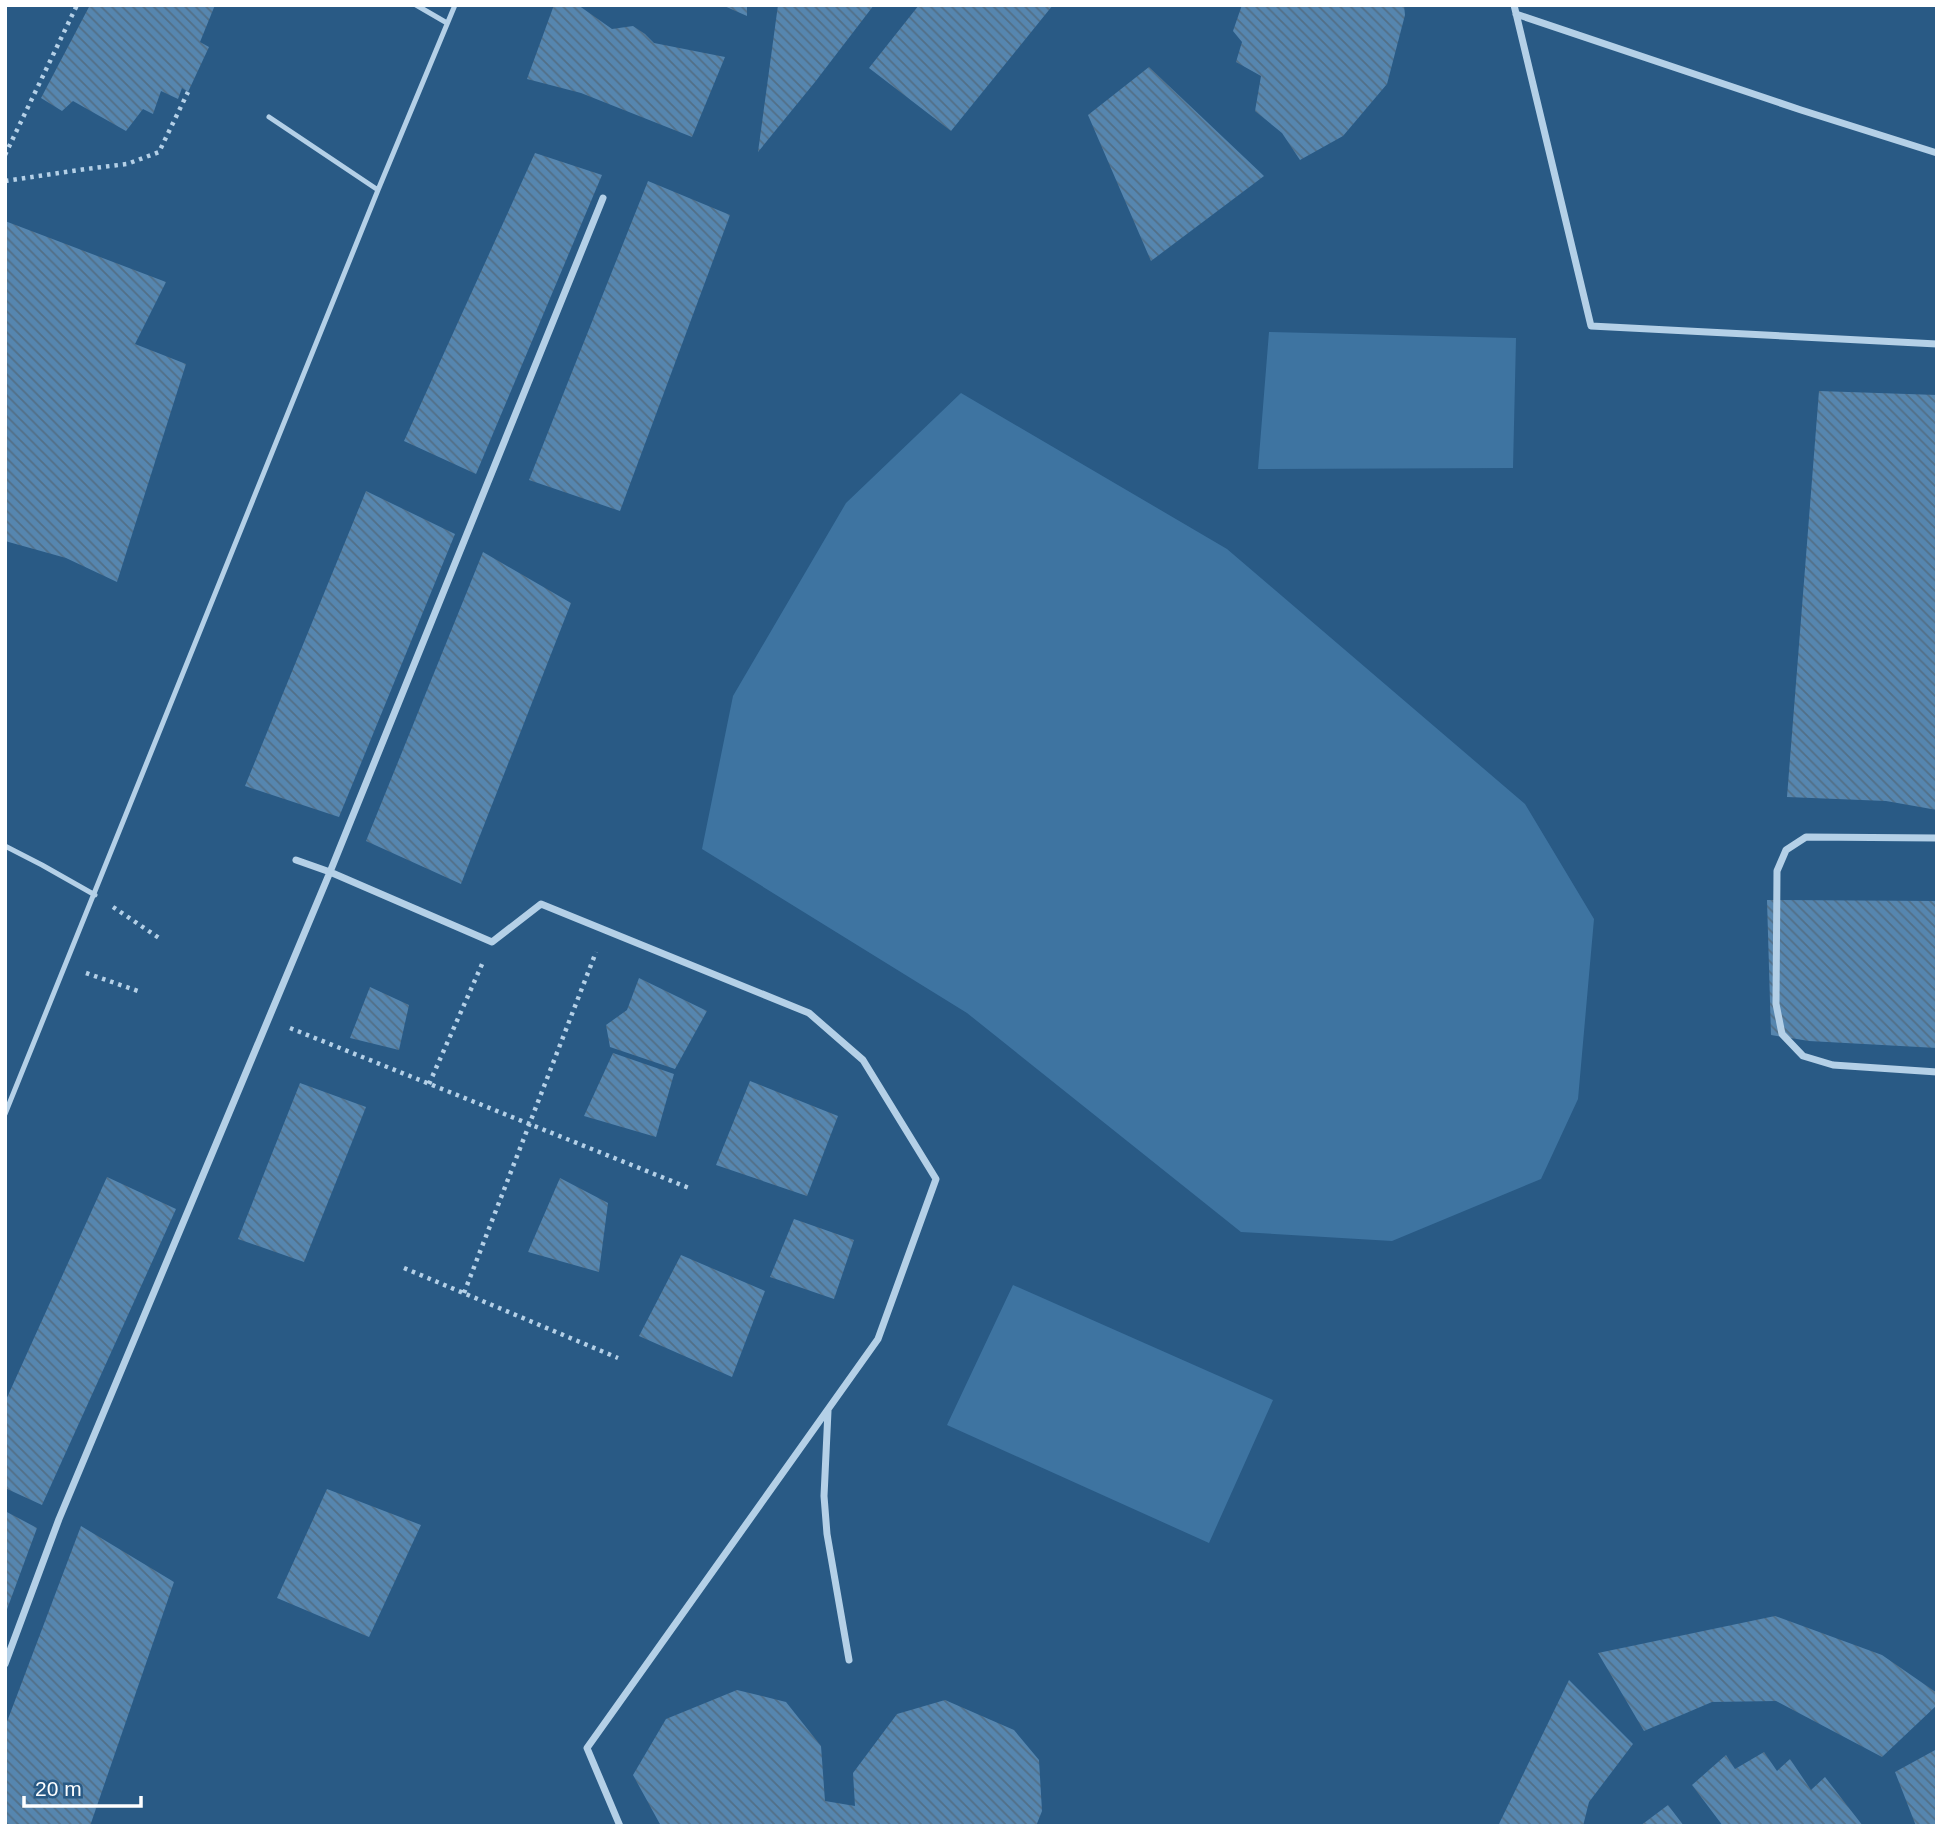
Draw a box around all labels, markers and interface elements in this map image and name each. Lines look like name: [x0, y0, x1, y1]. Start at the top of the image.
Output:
scale bar: [24, 1764, 142, 1808]
text: 20 m: [35, 1777, 82, 1800]

